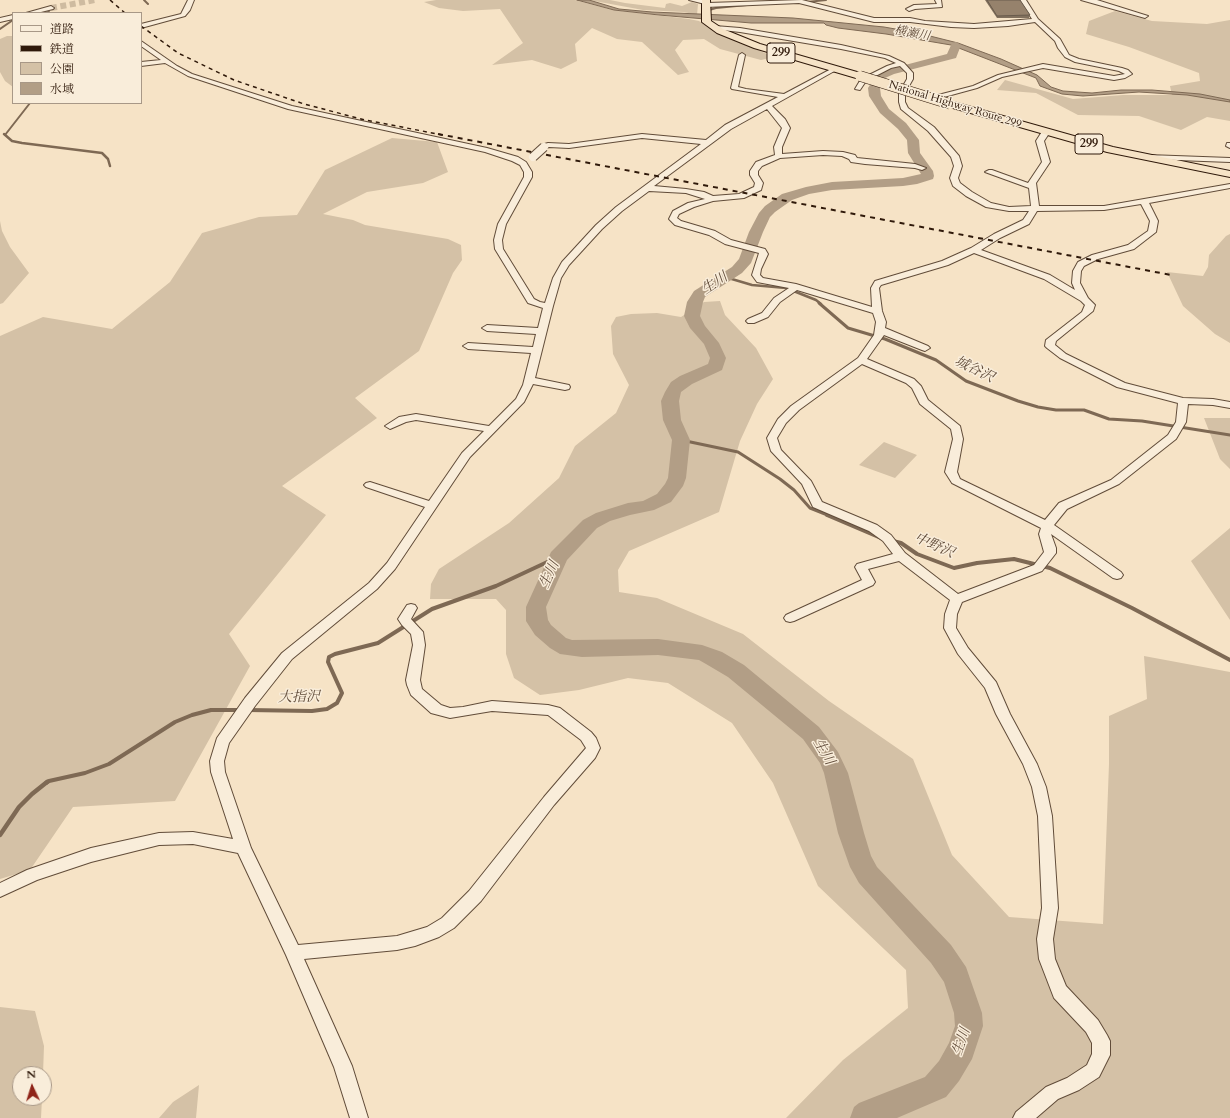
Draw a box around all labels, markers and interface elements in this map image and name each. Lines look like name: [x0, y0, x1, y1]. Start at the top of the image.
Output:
legend: [12, 12, 142, 104]
text: 道路: [50, 21, 74, 37]
water label: 横瀬川: [893, 24, 931, 44]
text: 鉄道: [50, 41, 74, 57]
road number: 299: [767, 43, 795, 63]
text: 公園: [50, 61, 74, 77]
street label: National Highway Route 299: [887, 78, 1023, 132]
text: 水域: [50, 81, 74, 97]
road number: 299: [1075, 134, 1103, 154]
water label: 生川: [699, 269, 731, 299]
water label: 城谷沢: [951, 353, 997, 387]
water label: 中野沢: [911, 530, 957, 562]
water label: 生川: [537, 559, 563, 591]
water label: 大指沢: [278, 689, 320, 707]
water label: 生川: [809, 736, 837, 768]
water label: 生川: [949, 1026, 975, 1058]
north arrow: [12, 1066, 52, 1106]
text: N: [26, 1067, 36, 1082]

